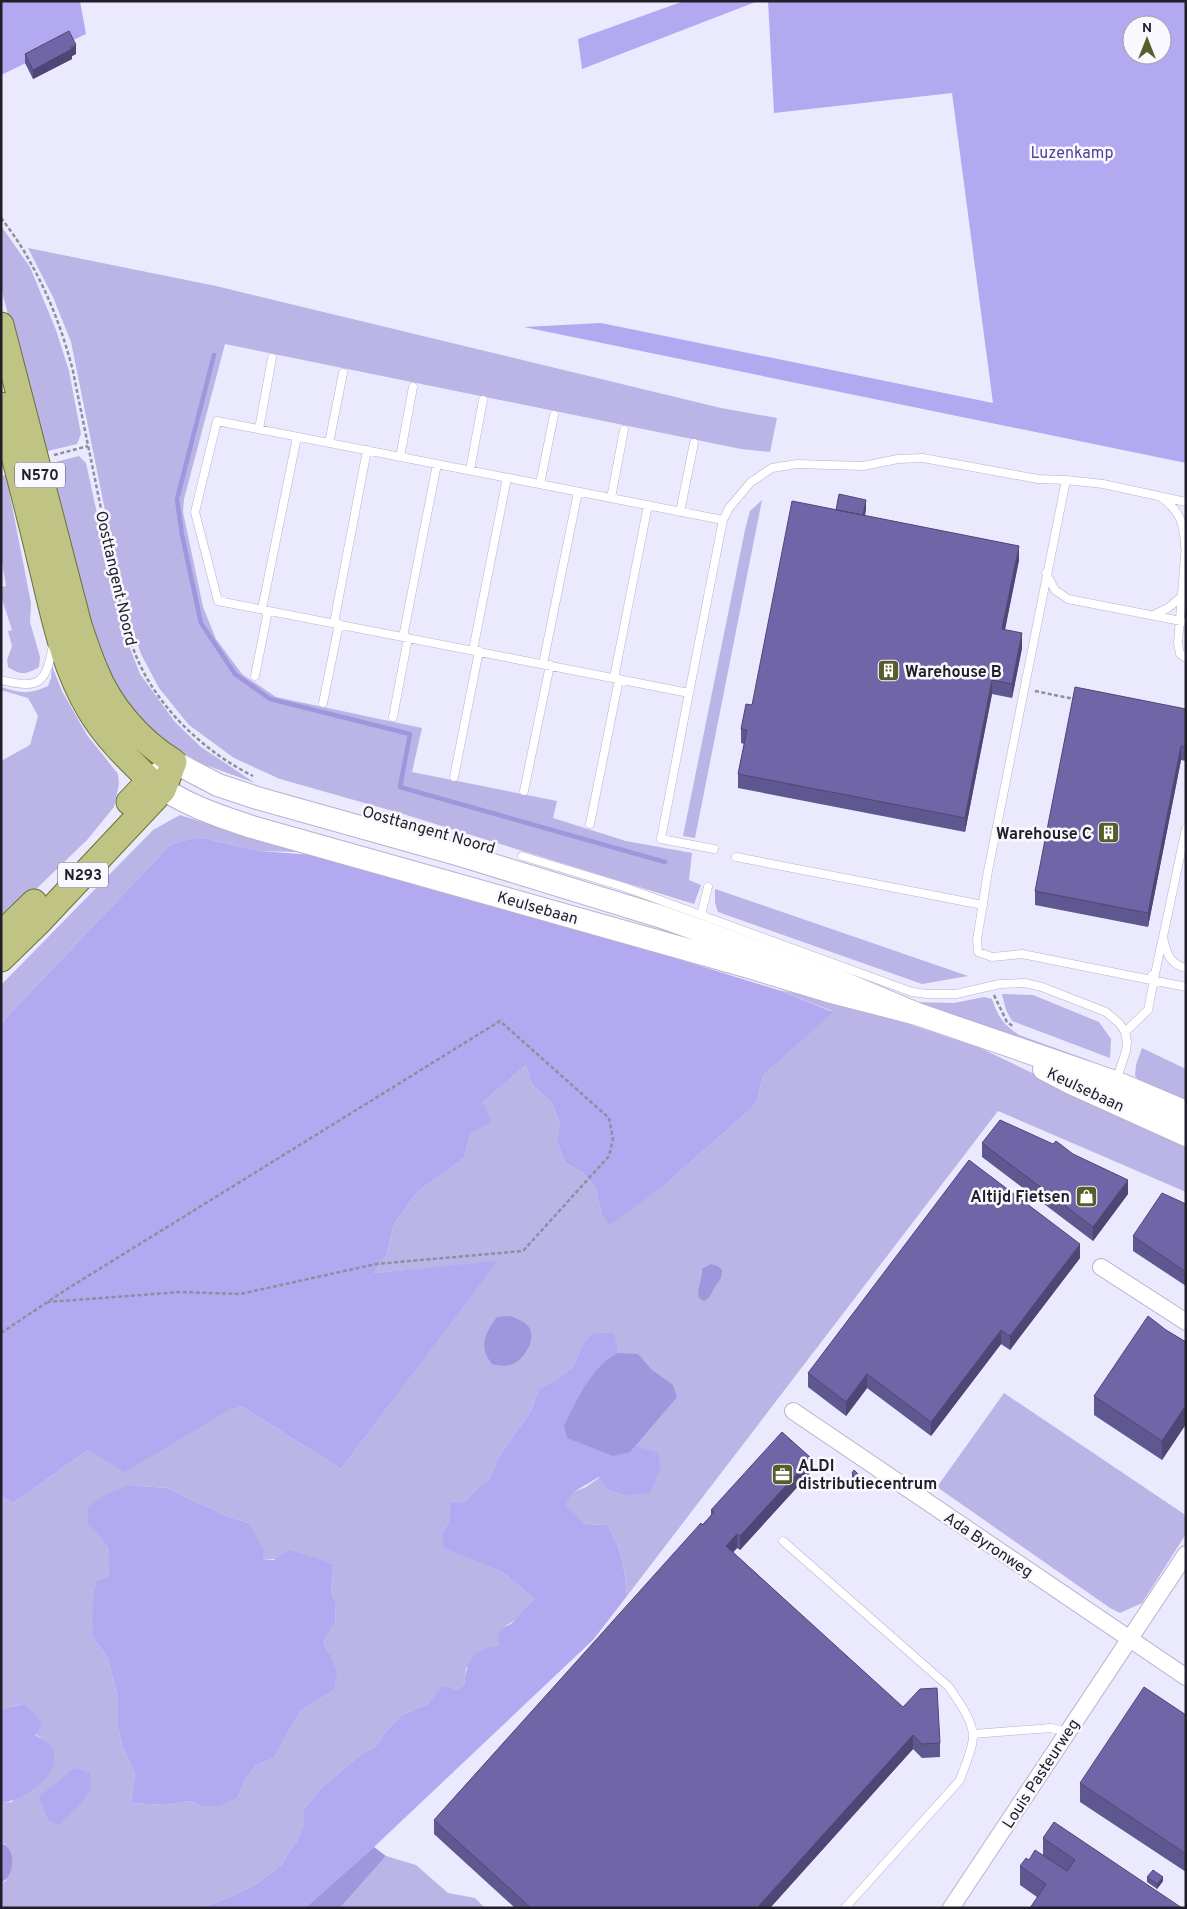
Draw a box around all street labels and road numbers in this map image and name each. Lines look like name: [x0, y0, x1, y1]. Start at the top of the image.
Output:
road number: N570: [15, 462, 65, 488]
street label: Oosttangent Noord: [90, 509, 140, 648]
street label: Oosttangent Noord: [360, 802, 497, 860]
road number: N293: [58, 862, 108, 888]
street label: Keulsebaan: [495, 888, 580, 930]
street label: Keulsebaan: [1043, 1064, 1127, 1117]
street label: Ada Byronweg: [939, 1508, 1036, 1583]
street label: Louis Pasteurweg: [999, 1715, 1085, 1833]

